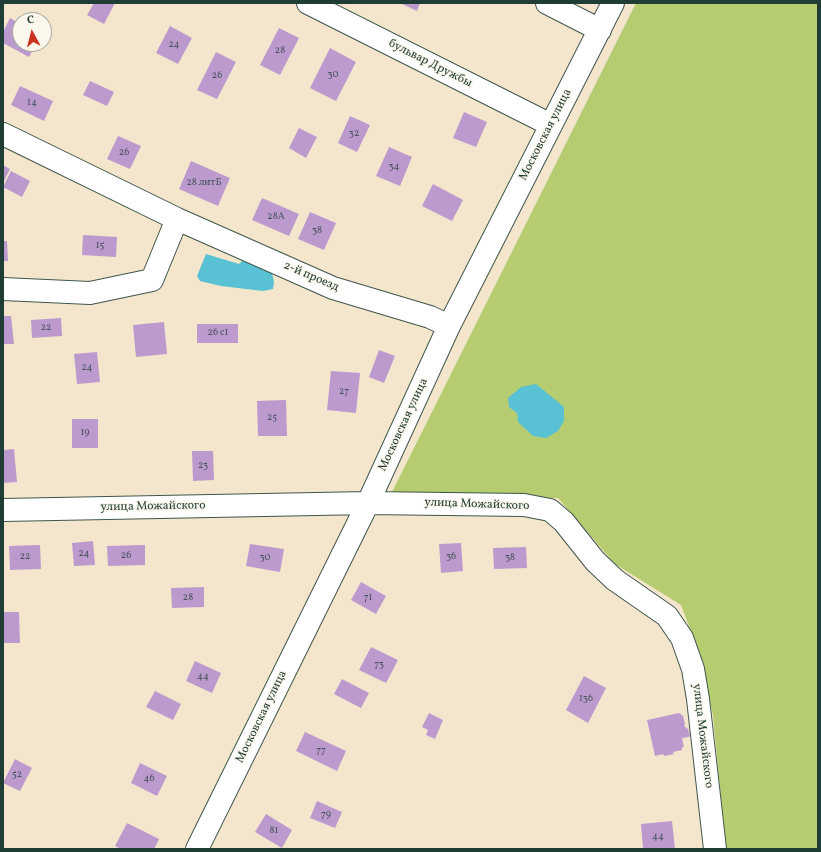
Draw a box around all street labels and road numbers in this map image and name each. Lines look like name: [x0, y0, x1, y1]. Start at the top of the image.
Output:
street label: бульвар Дружбы: [386, 37, 474, 91]
street label: Московская улица: [517, 87, 575, 183]
street label: 2-й проезд: [281, 259, 341, 295]
street label: Московская улица: [376, 376, 432, 474]
street label: улица Можайского: [424, 496, 530, 514]
street label: улица Можайского: [100, 499, 206, 515]
street label: Московская улица: [233, 668, 291, 766]
street label: улица Можайского: [688, 683, 716, 789]

